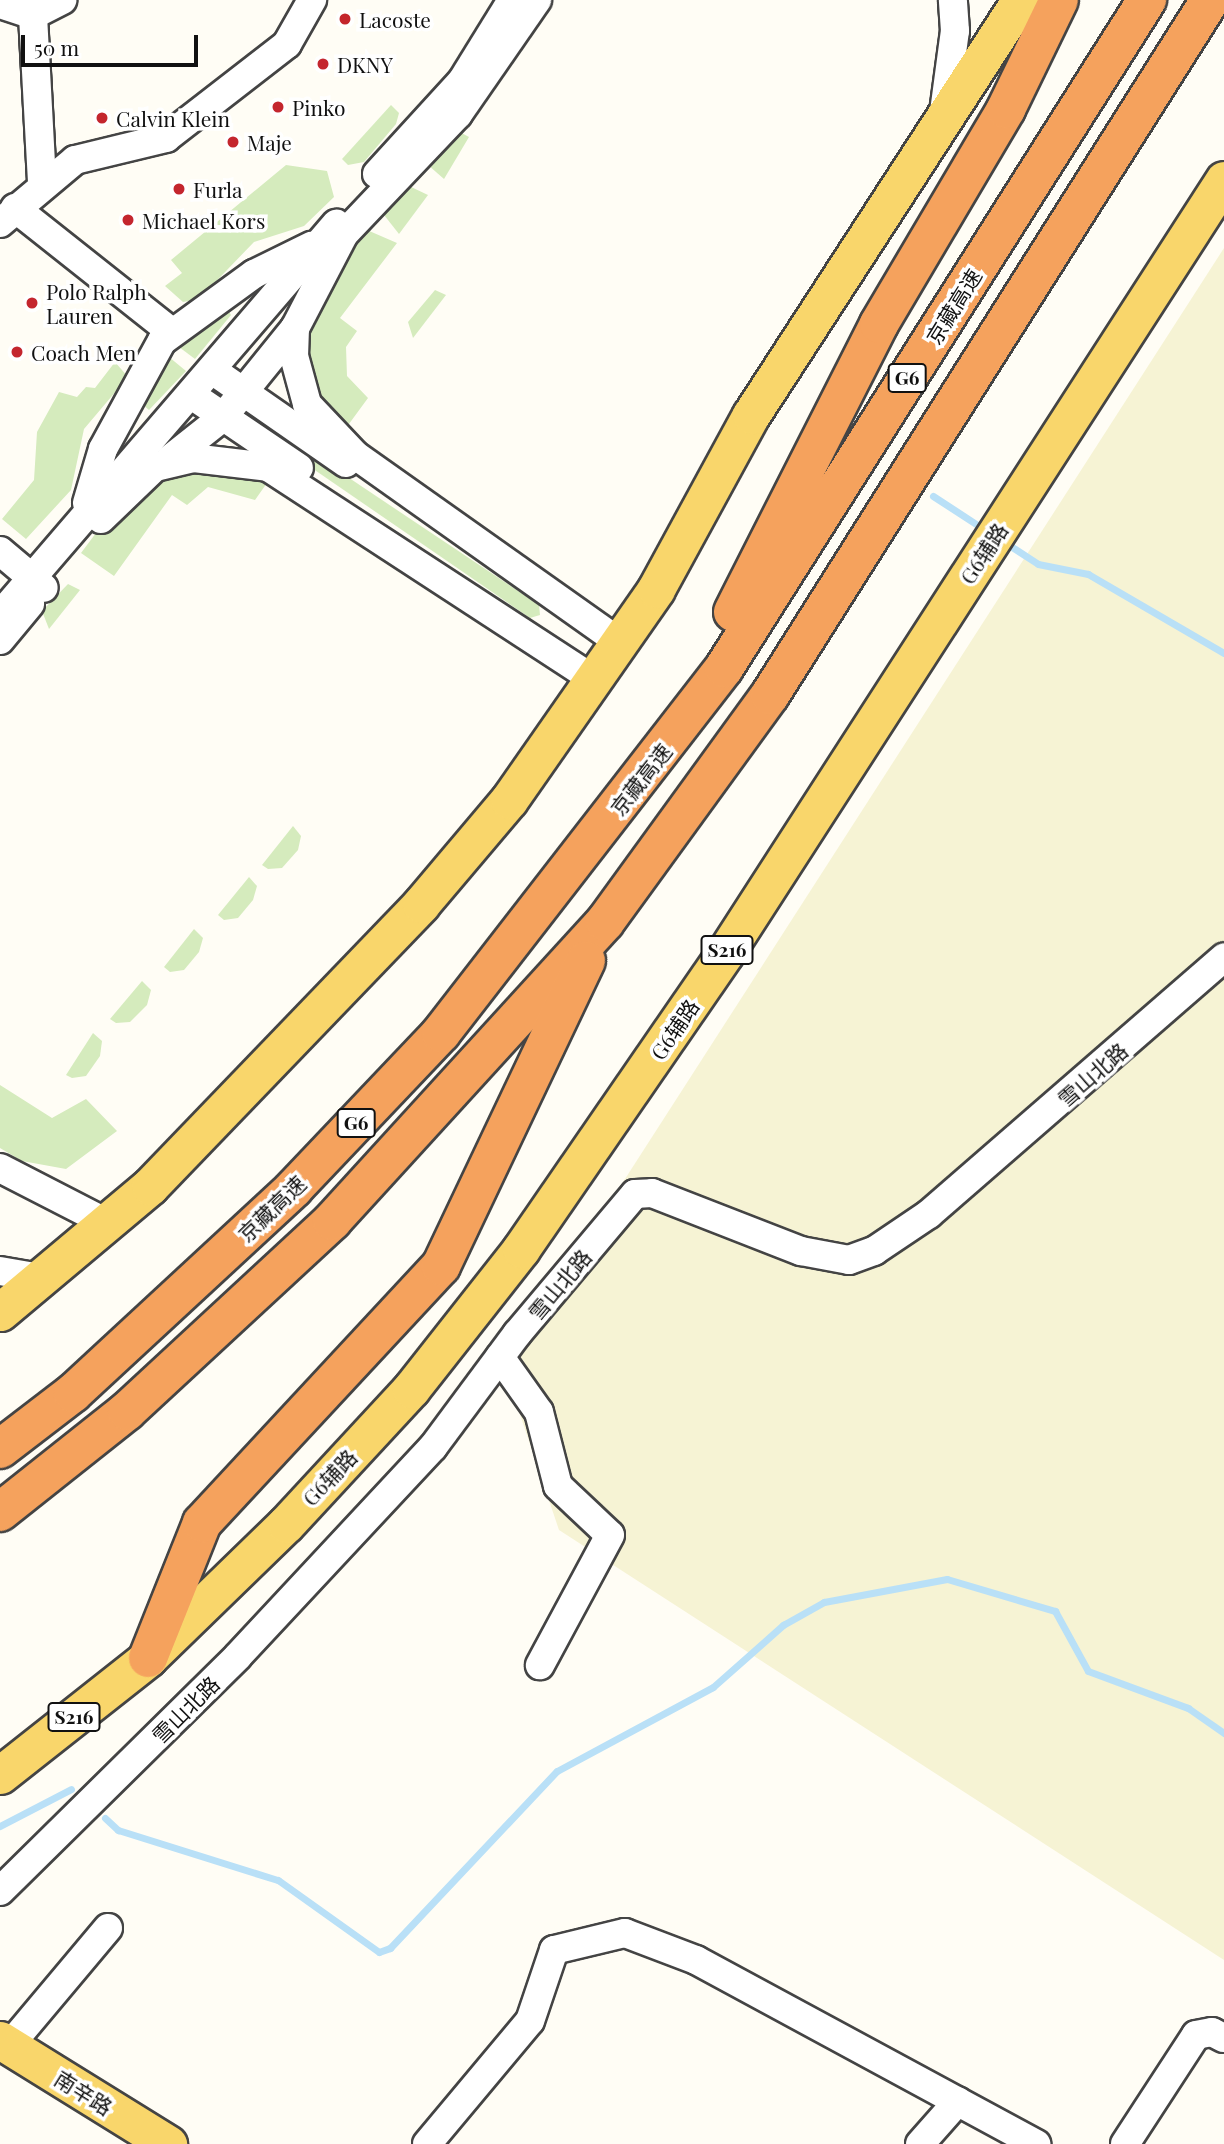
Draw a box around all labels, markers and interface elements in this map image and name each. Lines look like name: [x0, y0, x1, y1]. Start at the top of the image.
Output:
place label: Lacoste: [359, 6, 431, 32]
marker: Lacoste: [337, 11, 353, 27]
scale bar: [24, 21, 201, 65]
text: 50 m: [34, 33, 79, 61]
place label: DKNY: [337, 51, 393, 77]
marker: DKNY: [315, 56, 331, 72]
place label: Pinko: [292, 94, 345, 120]
marker: Pinko: [270, 99, 286, 115]
place label: Calvin Klein: [116, 105, 230, 131]
marker: Calvin Klein: [94, 110, 110, 126]
place label: Maje: [247, 129, 292, 155]
marker: Maje: [225, 134, 241, 150]
place label: Furla: [193, 176, 243, 202]
marker: Furla: [171, 181, 187, 197]
place label: Michael Kors: [142, 207, 265, 233]
marker: Michael Kors: [120, 212, 136, 228]
street label: 京藏高速: [920, 264, 986, 348]
place label: Polo Ralph Lauren: [46, 278, 147, 328]
marker: Polo Ralph Lauren: [24, 295, 40, 311]
place label: Coach Men: [31, 339, 136, 365]
marker: Coach Men: [9, 344, 25, 360]
road number: G6: [886, 362, 928, 394]
street label: G6辅路: [954, 518, 1012, 588]
street label: 京藏高速: [604, 738, 676, 820]
road number: S216: [699, 934, 755, 966]
street label: G6辅路: [645, 994, 703, 1064]
street label: 雪山北路: [1052, 1037, 1132, 1111]
road number: G6: [335, 1107, 377, 1138]
street label: 京藏高速: [232, 1170, 310, 1246]
street label: 雪山北路: [522, 1244, 596, 1324]
street label: G6辅路: [297, 1444, 361, 1510]
street label: 雪山北路: [146, 1670, 224, 1748]
road number: S216: [46, 1702, 102, 1732]
street label: 南辛路: [51, 2065, 117, 2119]

